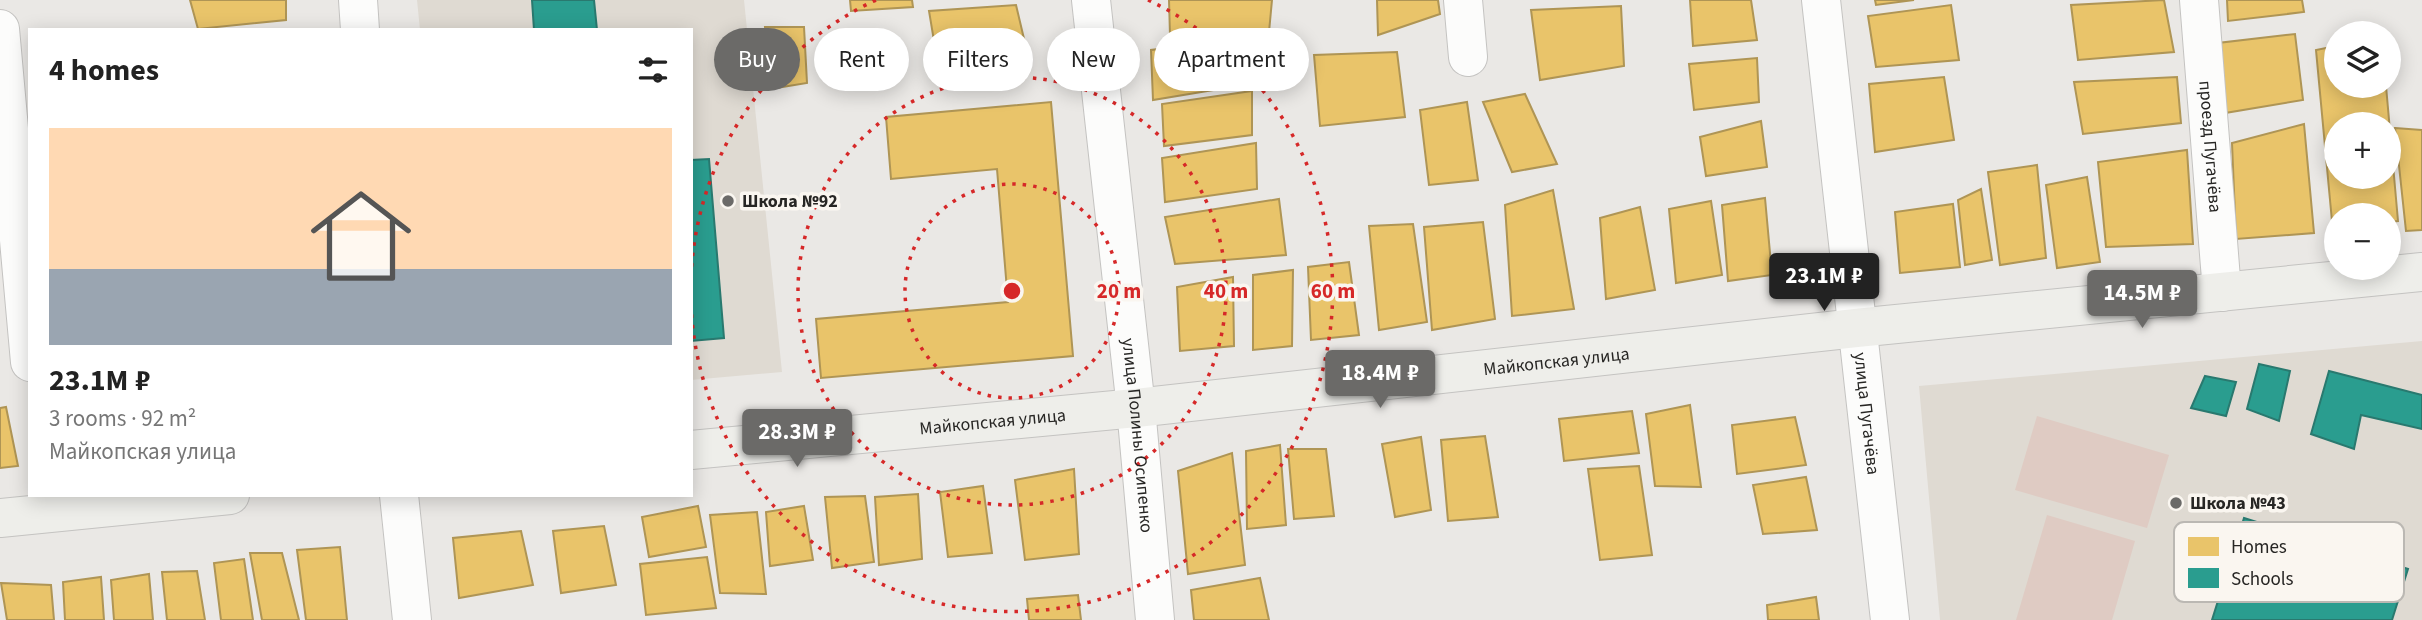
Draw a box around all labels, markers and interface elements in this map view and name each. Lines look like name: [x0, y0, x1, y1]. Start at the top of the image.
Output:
map controls: [2324, 21, 2401, 280]
button: layers: [2324, 21, 2401, 98]
chip: Buy: [714, 28, 800, 91]
chip: Rent: [814, 28, 909, 91]
chip: Filters: [923, 28, 1033, 91]
chip: New: [1047, 28, 1140, 91]
chip: Apartment: [1154, 28, 1309, 91]
text: 4 homes: [49, 49, 159, 92]
icon: filters: [634, 51, 672, 89]
street label: проезд Пугачёва: [2193, 80, 2228, 214]
button: +: [2324, 112, 2401, 189]
icon: home: [298, 173, 424, 299]
place label: Школа №92: [742, 189, 838, 214]
marker: Школа №92: [720, 193, 736, 209]
button: −: [2324, 203, 2401, 280]
pin: 23.1M ₽: [1759, 254, 1889, 313]
text: 23.1M ₽: [1785, 259, 1863, 292]
pin: 14.5M ₽: [2077, 270, 2207, 330]
text: 20 m: [1097, 276, 1141, 306]
text: 40 m: [1204, 276, 1248, 306]
text: 60 m: [1311, 276, 1355, 306]
text: 14.5M ₽: [2103, 276, 2181, 309]
centre of rings: [1000, 279, 1024, 303]
street label: улица Полины Осипенко: [1116, 337, 1160, 534]
street label: Майкопская улица: [1482, 341, 1631, 382]
pin: 18.4M ₽: [1315, 350, 1445, 410]
street label: улица Пугачёва: [1848, 351, 1886, 476]
text: 18.4M ₽: [1341, 356, 1419, 389]
text: 23.1M ₽: [49, 359, 150, 402]
text: 3 rooms · 92 m²: [49, 402, 196, 435]
street label: Майкопская улица: [918, 402, 1067, 441]
pin: 28.3M ₽: [732, 410, 862, 469]
text: 28.3M ₽: [758, 415, 836, 448]
text: Майкопская улица: [49, 435, 236, 468]
place label: Школа №43: [2190, 491, 2286, 516]
marker: Школа №43: [2168, 495, 2184, 511]
legend: [2174, 522, 2404, 602]
text: Homes: [2231, 534, 2287, 561]
text: Schools: [2231, 566, 2294, 593]

